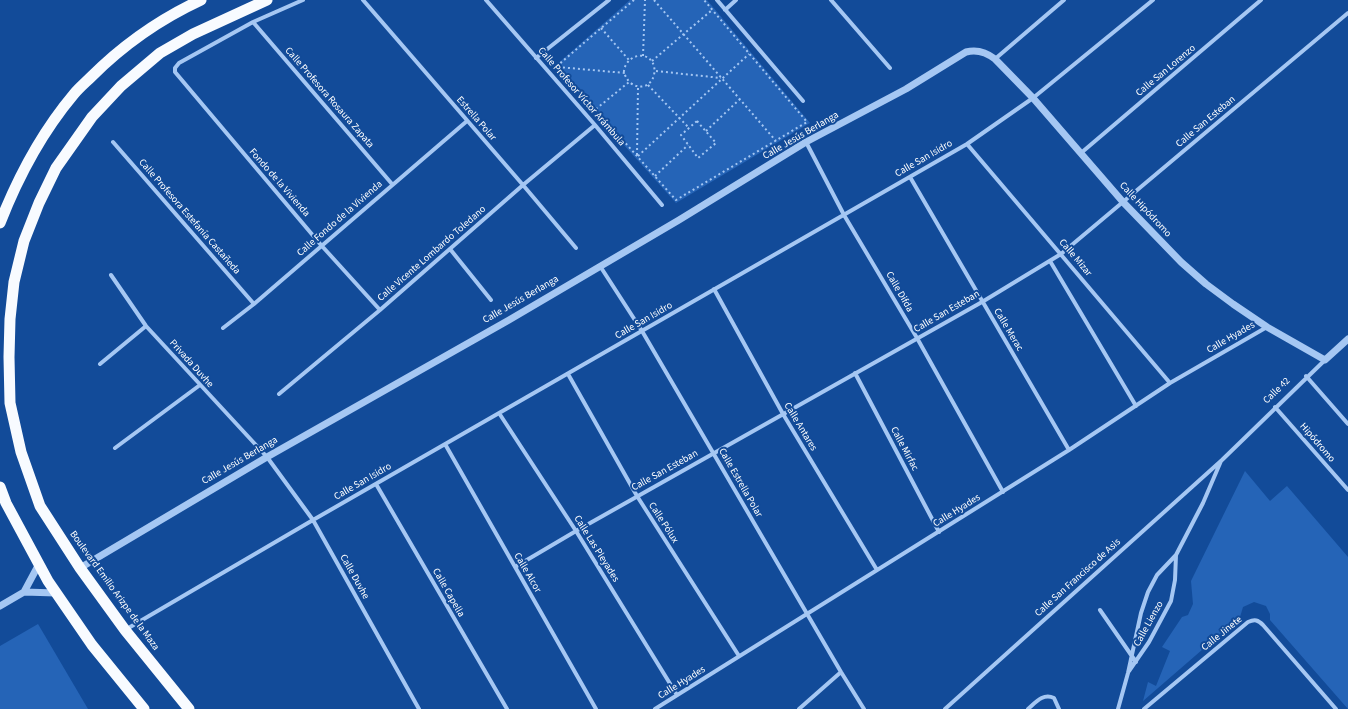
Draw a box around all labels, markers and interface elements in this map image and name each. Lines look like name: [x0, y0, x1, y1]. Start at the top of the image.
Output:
street label: Calle San Lorenzo: [1134, 43, 1198, 99]
street label: Calle Profesora Rosaura Zapata: [282, 45, 376, 151]
street label: Calle Profesor Víctor Arámbula: [535, 45, 627, 149]
street label: Estrella Polar: [453, 94, 499, 144]
street label: Calle San Esteban: [1174, 94, 1238, 150]
street label: Calle Jesús Berlanga: [761, 109, 841, 163]
street label: Calle San Isidro: [893, 138, 955, 180]
street label: Fondo de la Vivienda: [246, 146, 312, 220]
street label: Calle Profesora Estefanía Castañeda: [136, 157, 242, 277]
street label: Calle Fondo de la Vivienda: [295, 179, 385, 259]
street label: Calle Hipódromo: [1116, 180, 1174, 240]
street label: Calle Vicente Lombardo Toledano: [375, 204, 489, 304]
street label: Calle Mizar: [1056, 237, 1094, 279]
street label: Calle Difda: [883, 270, 915, 314]
street label: Calle Jesús Berlanga: [481, 273, 561, 327]
street label: Calle San Esteban: [912, 288, 982, 336]
street label: Calle San Isidro: [613, 300, 675, 342]
street label: Calle Merac: [991, 306, 1025, 354]
street label: Calle Hyades: [1205, 319, 1257, 357]
street label: Privada Duvhe: [166, 338, 216, 390]
street label: Calle 42: [1261, 375, 1293, 407]
street label: Calle Antares: [781, 401, 819, 453]
street label: Hipódromo: [1297, 421, 1337, 465]
street label: Calle Mirfac: [887, 425, 921, 473]
street label: Calle Jesús Berlanga: [200, 434, 280, 488]
street label: Calle Estrella Polar: [715, 446, 765, 520]
street label: Calle San Esteban: [630, 448, 700, 494]
street label: Calle San Isidro: [332, 461, 394, 503]
street label: Calle Hyades: [931, 492, 983, 530]
street label: Calle Pólux: [645, 500, 681, 546]
street label: Calle Las Pleyades: [571, 513, 621, 585]
street label: Boulevard Emilio Arizpe de la Maza: [67, 529, 161, 653]
street label: Calle San Francisco de Asis: [1033, 536, 1123, 620]
street label: Calle Alcor: [511, 551, 543, 595]
street label: Calle Duvhe: [337, 552, 371, 602]
street label: Calle Capella: [429, 567, 467, 619]
street label: Calle Lienzo: [1132, 599, 1166, 649]
street label: Calle Jinete: [1199, 614, 1245, 654]
street label: Calle Hyades: [656, 664, 708, 702]

